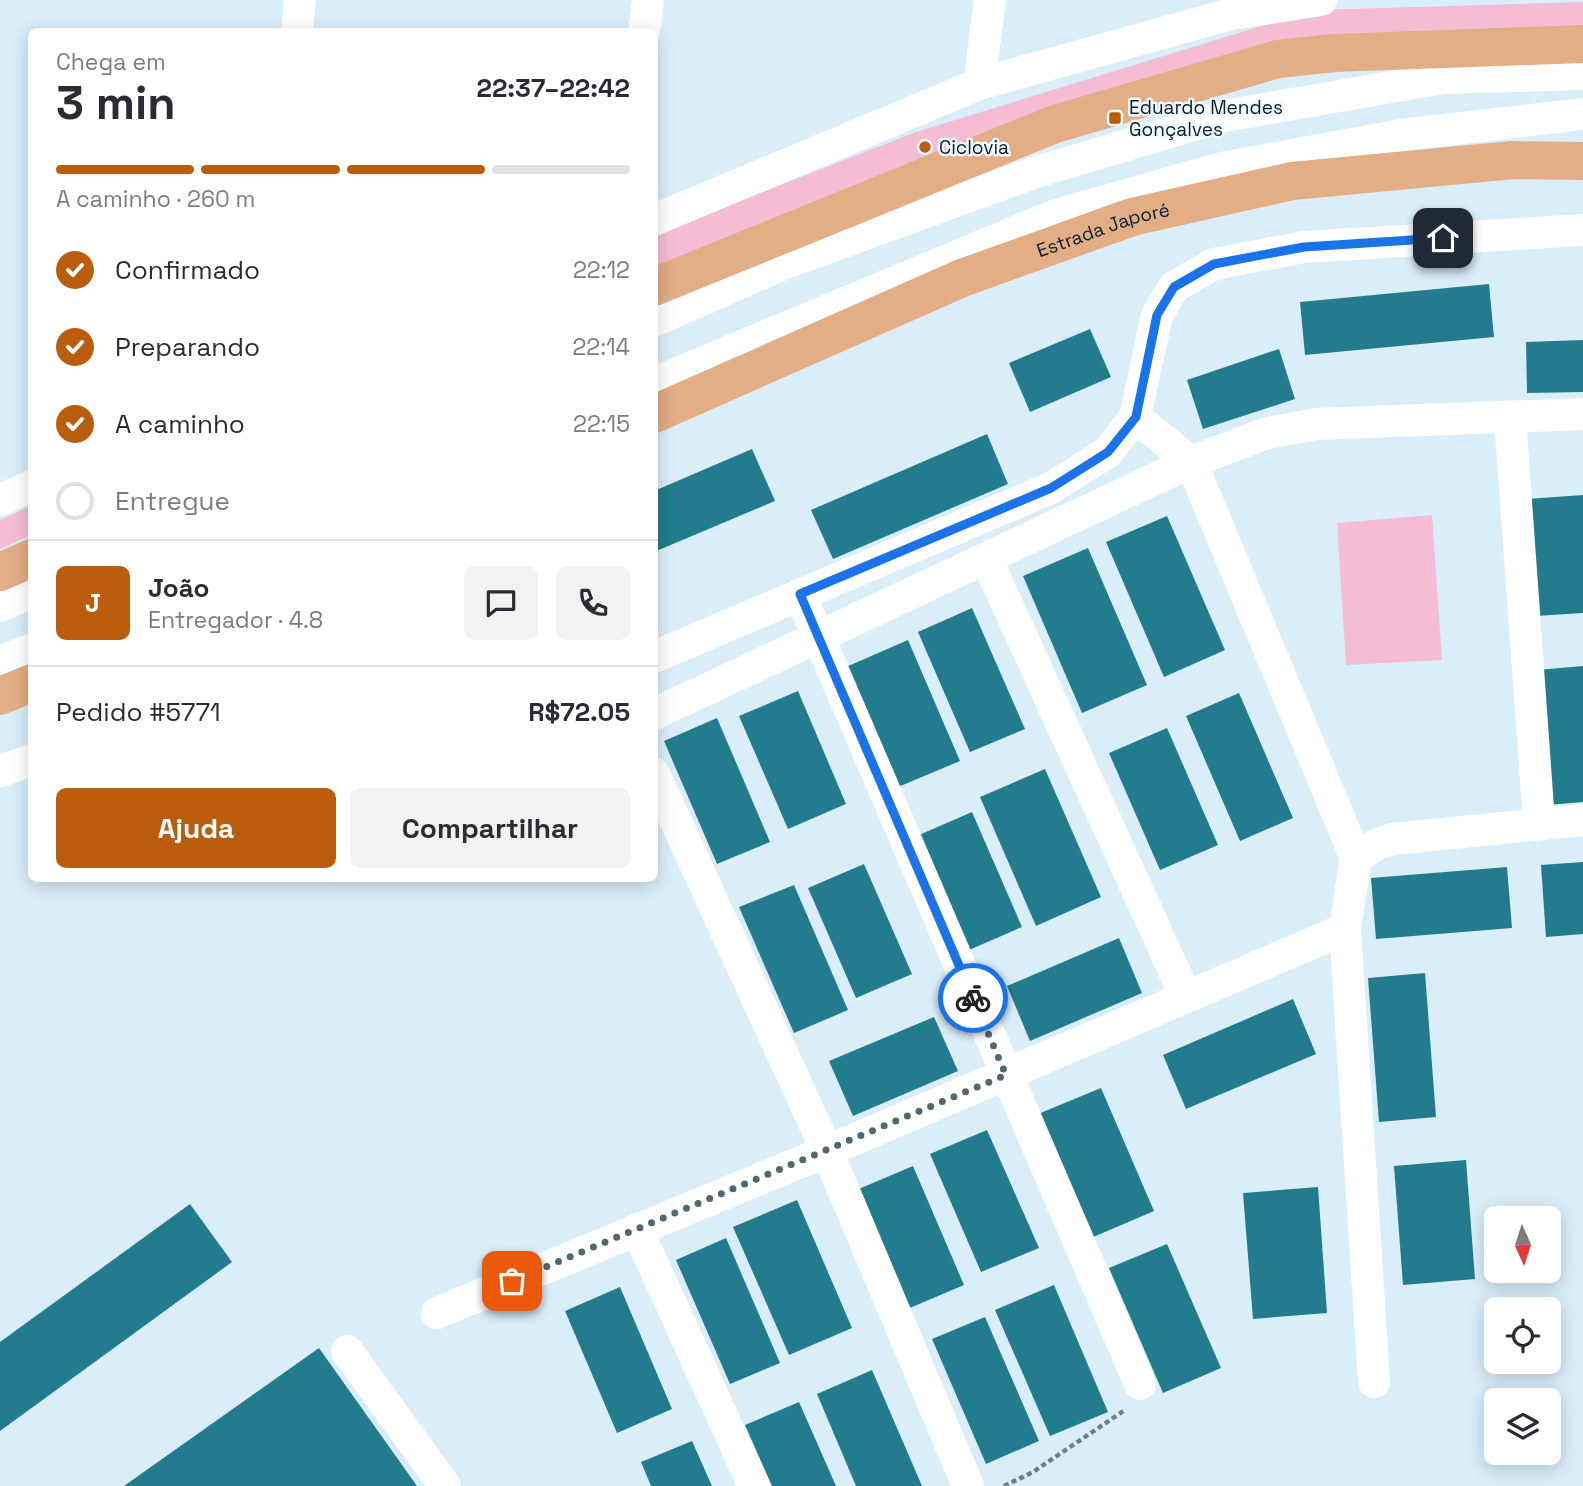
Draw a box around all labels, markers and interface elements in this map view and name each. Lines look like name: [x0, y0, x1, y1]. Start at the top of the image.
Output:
text: Chega em: [56, 47, 166, 77]
text: 22:37–22:42: [476, 71, 630, 105]
text: 3 min: [56, 74, 176, 132]
place label: Eduardo Mendes Gonçalves: [1129, 95, 1283, 142]
marker: Eduardo Mendes Gonçalves: [1107, 110, 1123, 126]
place label: Ciclovia: [939, 135, 1009, 160]
marker: Ciclovia: [917, 139, 933, 155]
text: A caminho · 260 m: [56, 184, 255, 214]
street label: Estrada Japoré: [1033, 197, 1172, 263]
pin: [1413, 208, 1473, 268]
icon: home: [1424, 219, 1462, 257]
icon: check: [56, 251, 94, 289]
text: Confirmado: [115, 253, 260, 287]
text: 22:12: [573, 255, 630, 285]
icon: check: [56, 328, 94, 366]
text: Preparando: [115, 330, 260, 364]
text: 22:14: [572, 332, 630, 362]
icon: check: [56, 405, 94, 443]
text: A caminho: [115, 407, 245, 441]
text: 22:15: [573, 409, 630, 439]
text: Entregue: [115, 484, 230, 518]
button: chat: [464, 566, 538, 640]
button: phone: [556, 566, 630, 640]
text: João: [148, 571, 209, 605]
text: J: [85, 586, 101, 620]
text: Entregador · 4.8: [148, 605, 323, 635]
text: Pedido #5771: [56, 695, 221, 729]
text: R$72.05: [528, 695, 630, 729]
button: Ajuda: [56, 788, 336, 868]
button: Compartilhar: [350, 788, 630, 868]
courier: [938, 963, 1008, 1033]
icon: bike: [954, 979, 992, 1017]
north arrow: [1484, 1206, 1561, 1283]
map controls: [1484, 1206, 1561, 1465]
pin: [482, 1251, 542, 1311]
icon: bag: [493, 1262, 531, 1300]
button: locate: [1484, 1297, 1561, 1374]
button: layers: [1484, 1388, 1561, 1465]

